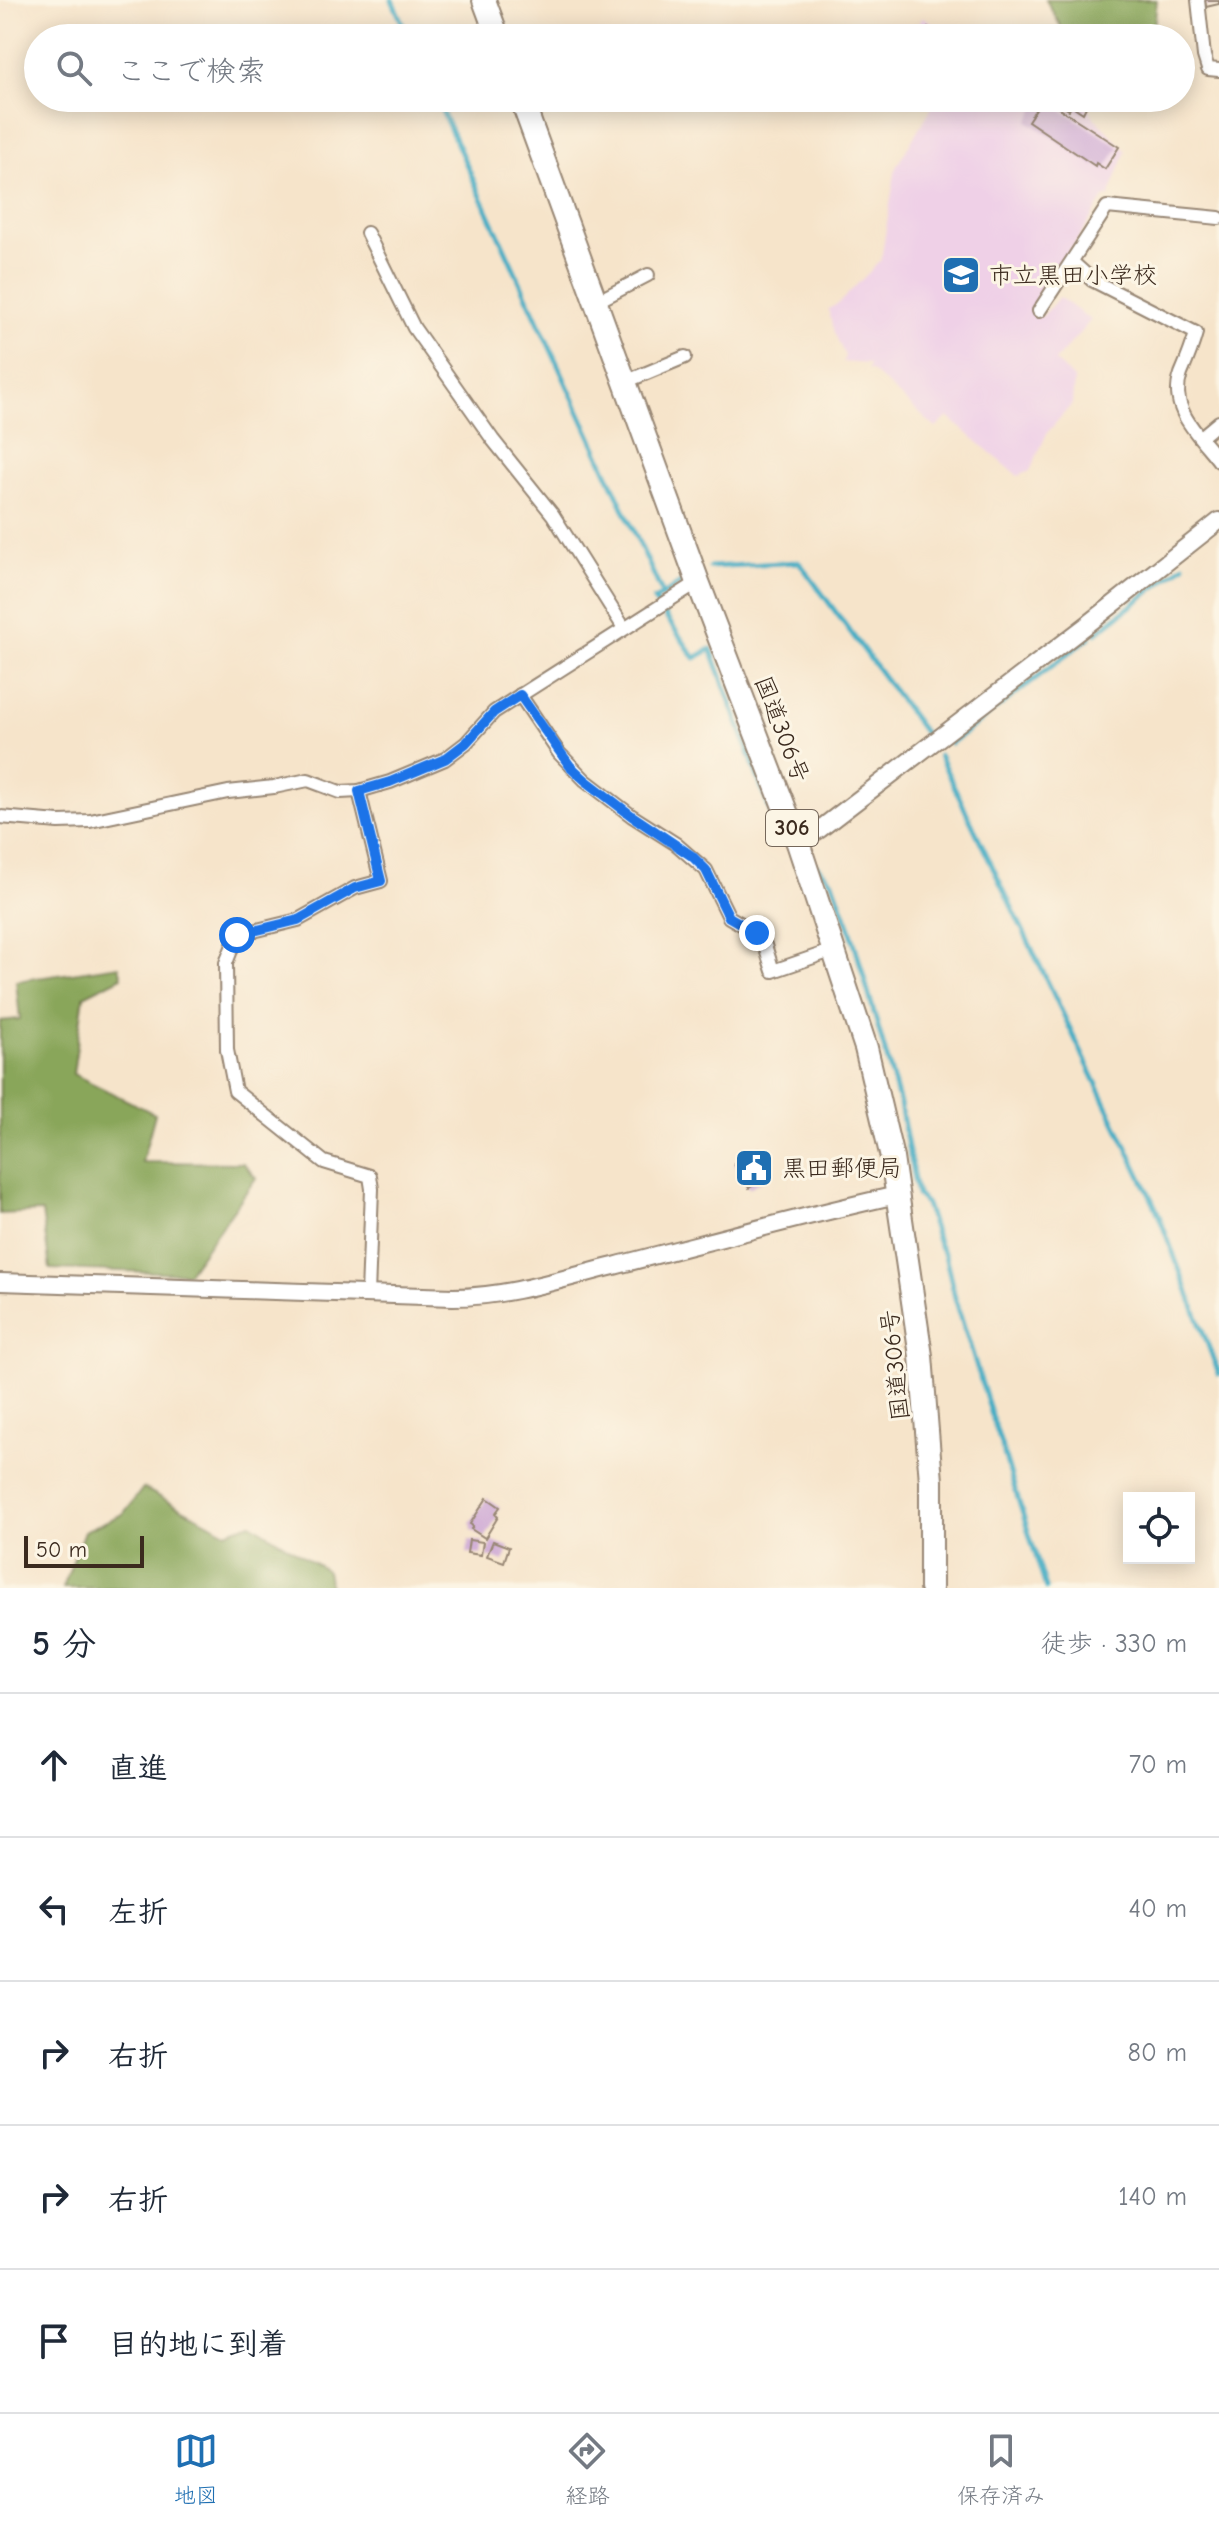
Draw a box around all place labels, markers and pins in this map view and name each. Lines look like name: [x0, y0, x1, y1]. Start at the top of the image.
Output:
school or university icon: 市立黒田小学校: [940, 254, 982, 296]
place label: 市立黒田小学校: [989, 261, 1157, 289]
public building icon: 黒田郵便局: [733, 1147, 775, 1189]
place label: 黒田郵便局: [782, 1154, 902, 1182]

